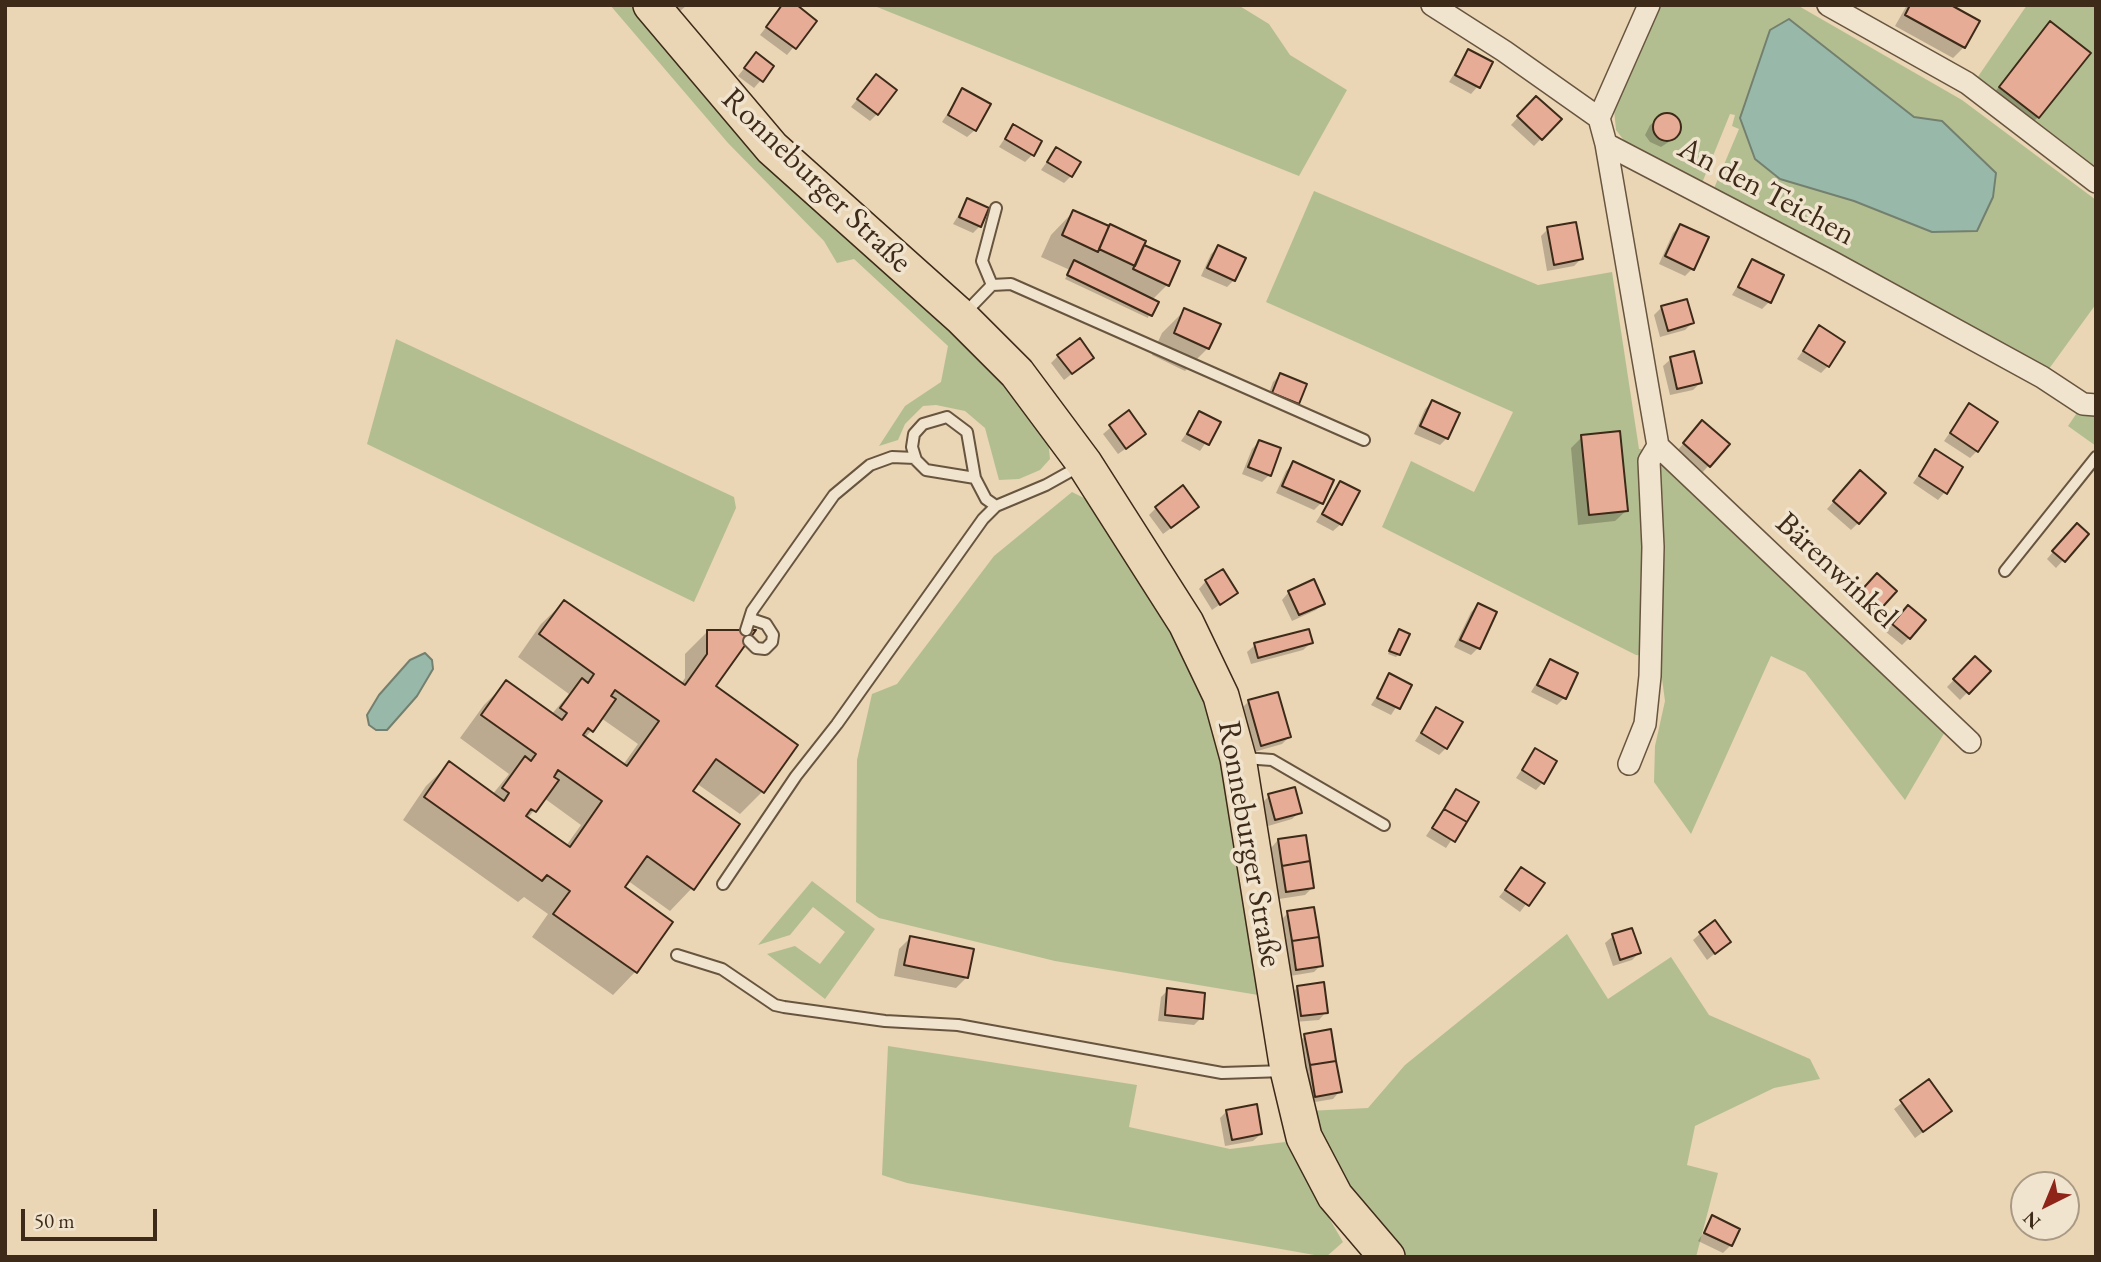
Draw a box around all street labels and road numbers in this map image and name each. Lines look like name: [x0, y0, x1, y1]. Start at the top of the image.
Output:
street label: Ronneburger Straße: [713, 81, 919, 281]
street label: An den Teichen: [1671, 129, 1861, 255]
street label: Bärenwinkel: [1767, 505, 1905, 637]
street label: Ronneburger Straße: [1208, 718, 1290, 970]

